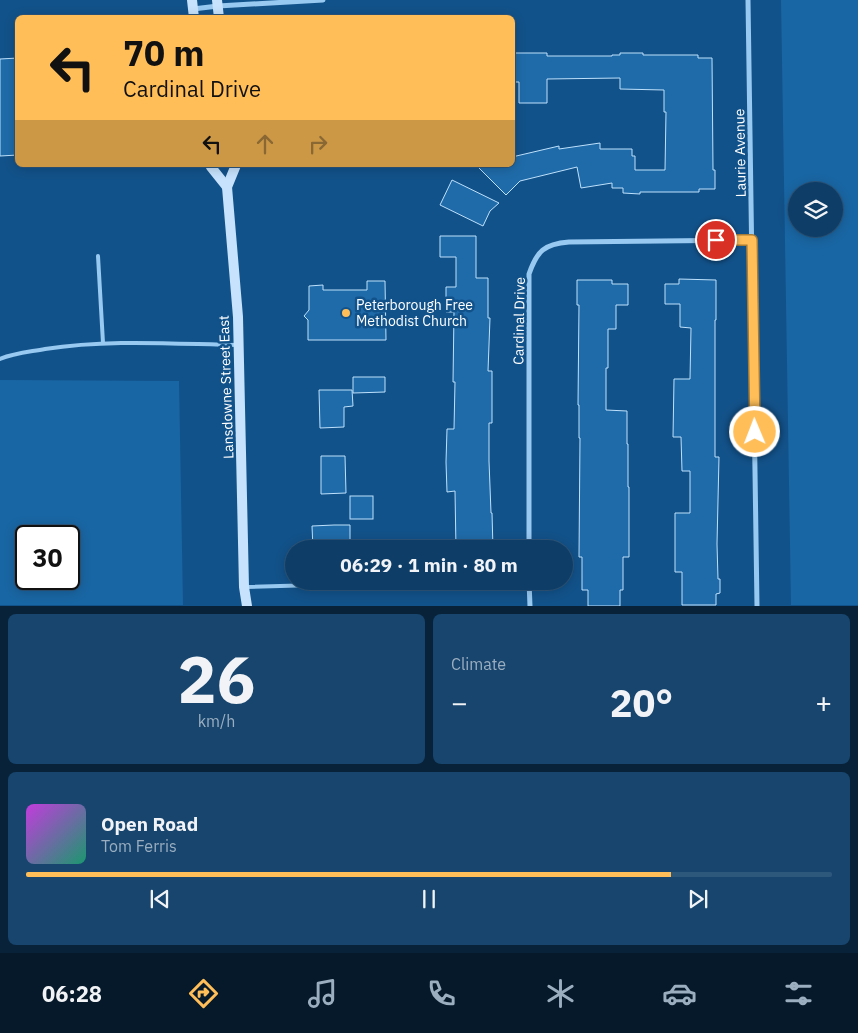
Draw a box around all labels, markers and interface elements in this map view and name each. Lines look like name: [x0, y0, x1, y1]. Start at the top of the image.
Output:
text: 70 m: [123, 30, 205, 76]
icon: left: [40, 35, 105, 100]
text: Cardinal Drive: [123, 74, 261, 103]
street label: Laurie Avenue: [730, 108, 750, 198]
icon: left: [198, 130, 226, 158]
icon: ahead: [251, 130, 279, 158]
icon: right: [304, 130, 332, 158]
map controls: [788, 182, 843, 237]
button: layers: [788, 182, 843, 237]
pin: [695, 219, 737, 261]
icon: arrive: [702, 226, 730, 254]
street label: Cardinal Drive: [509, 277, 529, 365]
place label: Peterborough Free Methodist Church: [356, 296, 473, 330]
marker: Peterborough Free Methodist Church: [340, 307, 352, 319]
street label: Lansdowne Street East: [214, 315, 238, 459]
position arrow: [728, 405, 780, 457]
speed limit sign: 30: [15, 525, 80, 590]
text: 06:29 · 1 min · 80 m: [340, 553, 518, 577]
text: 26: [177, 636, 256, 721]
text: Climate: [451, 654, 506, 674]
text: 20°: [610, 678, 673, 727]
text: −: [451, 684, 468, 721]
text: +: [815, 684, 832, 721]
text: km/h: [198, 711, 235, 731]
text: Open Road: [101, 812, 198, 836]
text: Tom Ferris: [101, 836, 177, 856]
icon: previous: [146, 885, 174, 913]
icon: pause: [415, 885, 443, 913]
icon: next: [684, 885, 712, 913]
icon: directions: [186, 976, 221, 1011]
icon: music: [305, 976, 340, 1011]
icon: phone: [424, 976, 459, 1011]
icon: climate: [543, 976, 578, 1011]
icon: car: [662, 976, 697, 1011]
icon: filters: [781, 976, 816, 1011]
text: 06:28: [42, 979, 102, 1008]

